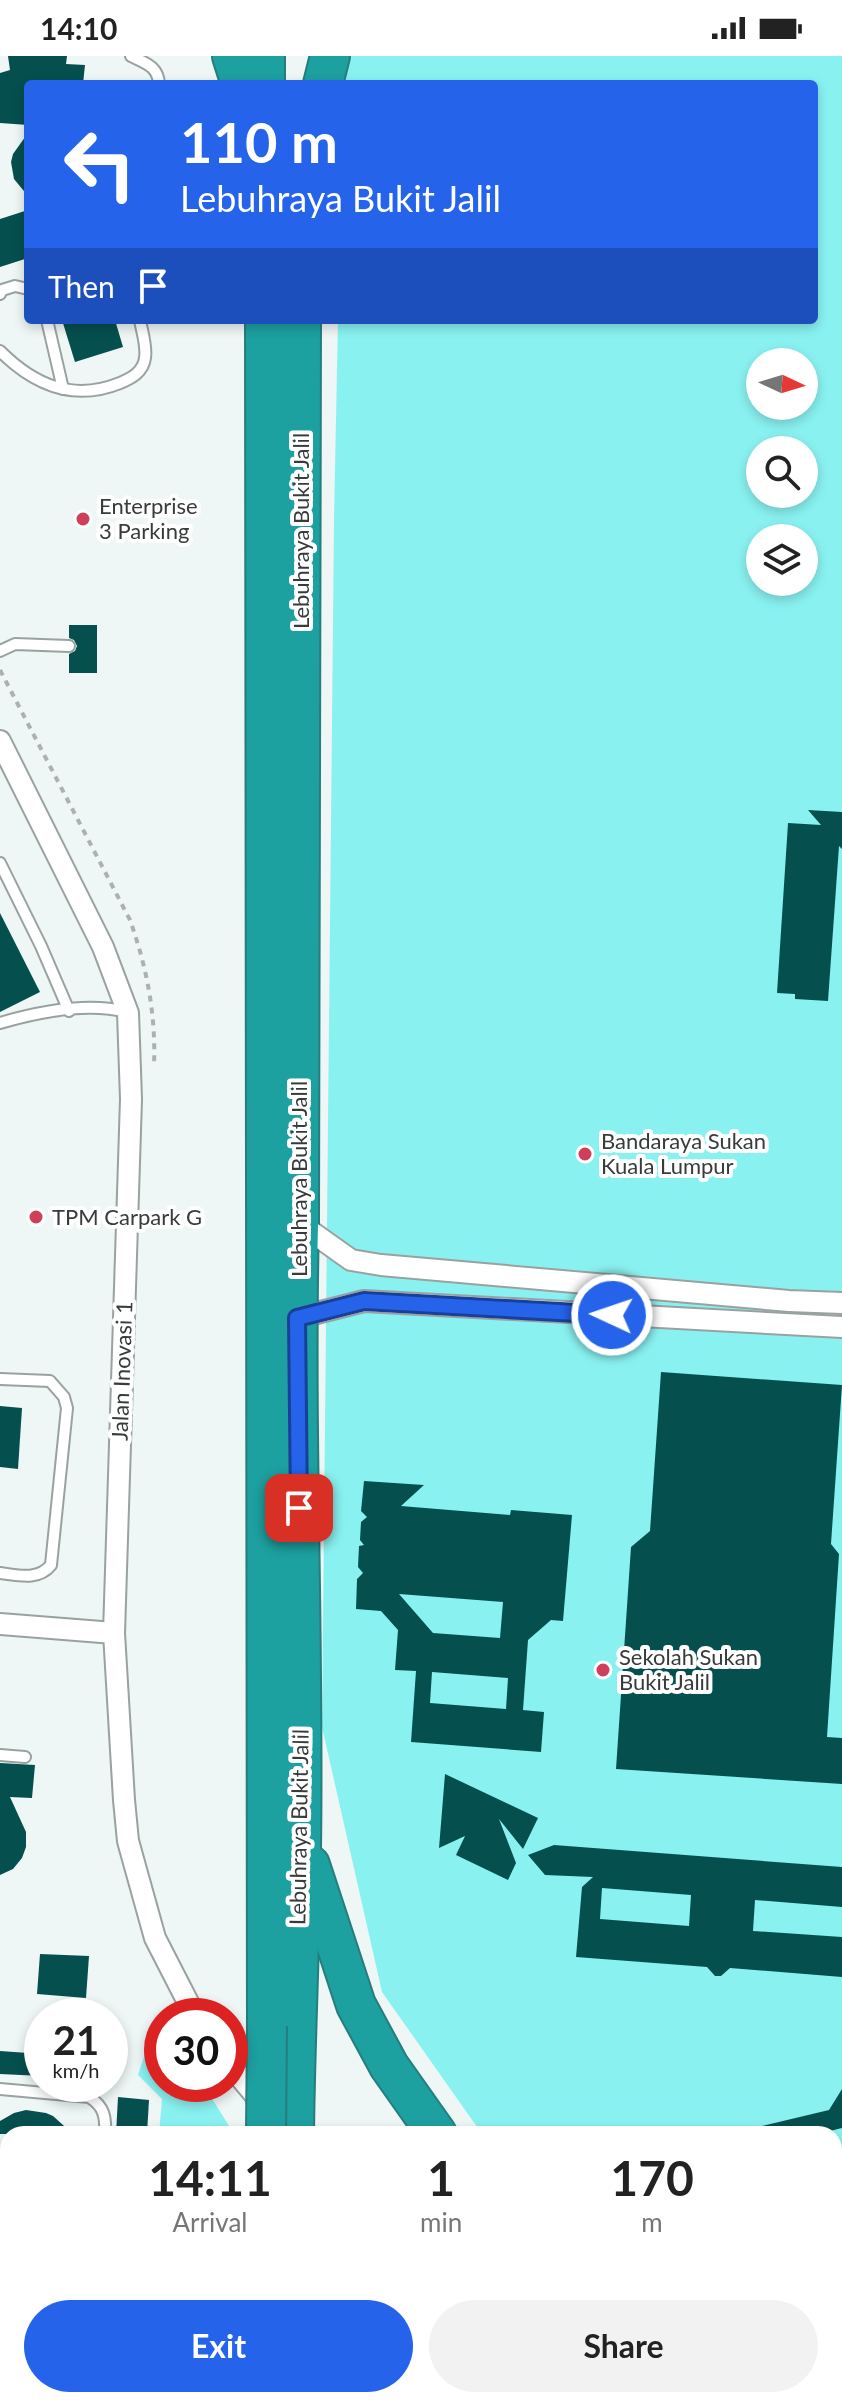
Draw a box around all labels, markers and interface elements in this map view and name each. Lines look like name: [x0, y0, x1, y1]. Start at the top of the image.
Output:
text: 14:10: [40, 10, 117, 46]
text: 110 m: [180, 108, 338, 175]
icon: left: [48, 112, 152, 216]
text: Lebuhraya Bukit Jalil: [180, 176, 501, 220]
icon: arrive: [131, 264, 175, 308]
text: Then: [48, 268, 115, 304]
north arrow: [746, 348, 818, 420]
map controls: [746, 348, 818, 596]
street label: Lebuhraya Bukit Jalil: [287, 433, 314, 629]
button: search: [746, 436, 818, 508]
place label: Enterprise 3 Parking: [99, 492, 198, 544]
marker: Enterprise 3 Parking: [74, 510, 92, 528]
button: layers: [746, 524, 818, 596]
street label: Lebuhraya Bukit Jalil: [285, 1081, 312, 1277]
place label: Bandaraya Sukan Kuala Lumpur: [601, 1127, 766, 1179]
marker: Bandaraya Sukan Kuala Lumpur: [576, 1145, 594, 1163]
place label: TPM Carpark G: [52, 1203, 202, 1230]
marker: TPM Carpark G: [27, 1208, 45, 1226]
position arrow: [570, 1273, 654, 1357]
street label: Jalan Inovasi 1: [106, 1301, 137, 1441]
pin: [265, 1474, 333, 1542]
icon: arrive: [277, 1486, 321, 1530]
place label: Sekolah Sukan Bukit Jalil: [619, 1643, 758, 1695]
marker: Sekolah Sukan Bukit Jalil: [594, 1661, 612, 1679]
street label: Lebuhraya Bukit Jalil: [283, 1729, 314, 1925]
speed limit sign: 30: [144, 1998, 248, 2102]
text: 21: [53, 2016, 99, 2064]
text: km/h: [53, 2058, 99, 2082]
text: 14:11: [148, 2149, 272, 2206]
text: 1: [427, 2149, 455, 2206]
text: 170: [610, 2149, 694, 2206]
text: Arrival: [173, 2206, 247, 2238]
text: min: [420, 2206, 462, 2238]
text: m: [641, 2206, 663, 2238]
button: Exit: [24, 2300, 413, 2392]
button: Share: [429, 2300, 818, 2392]

